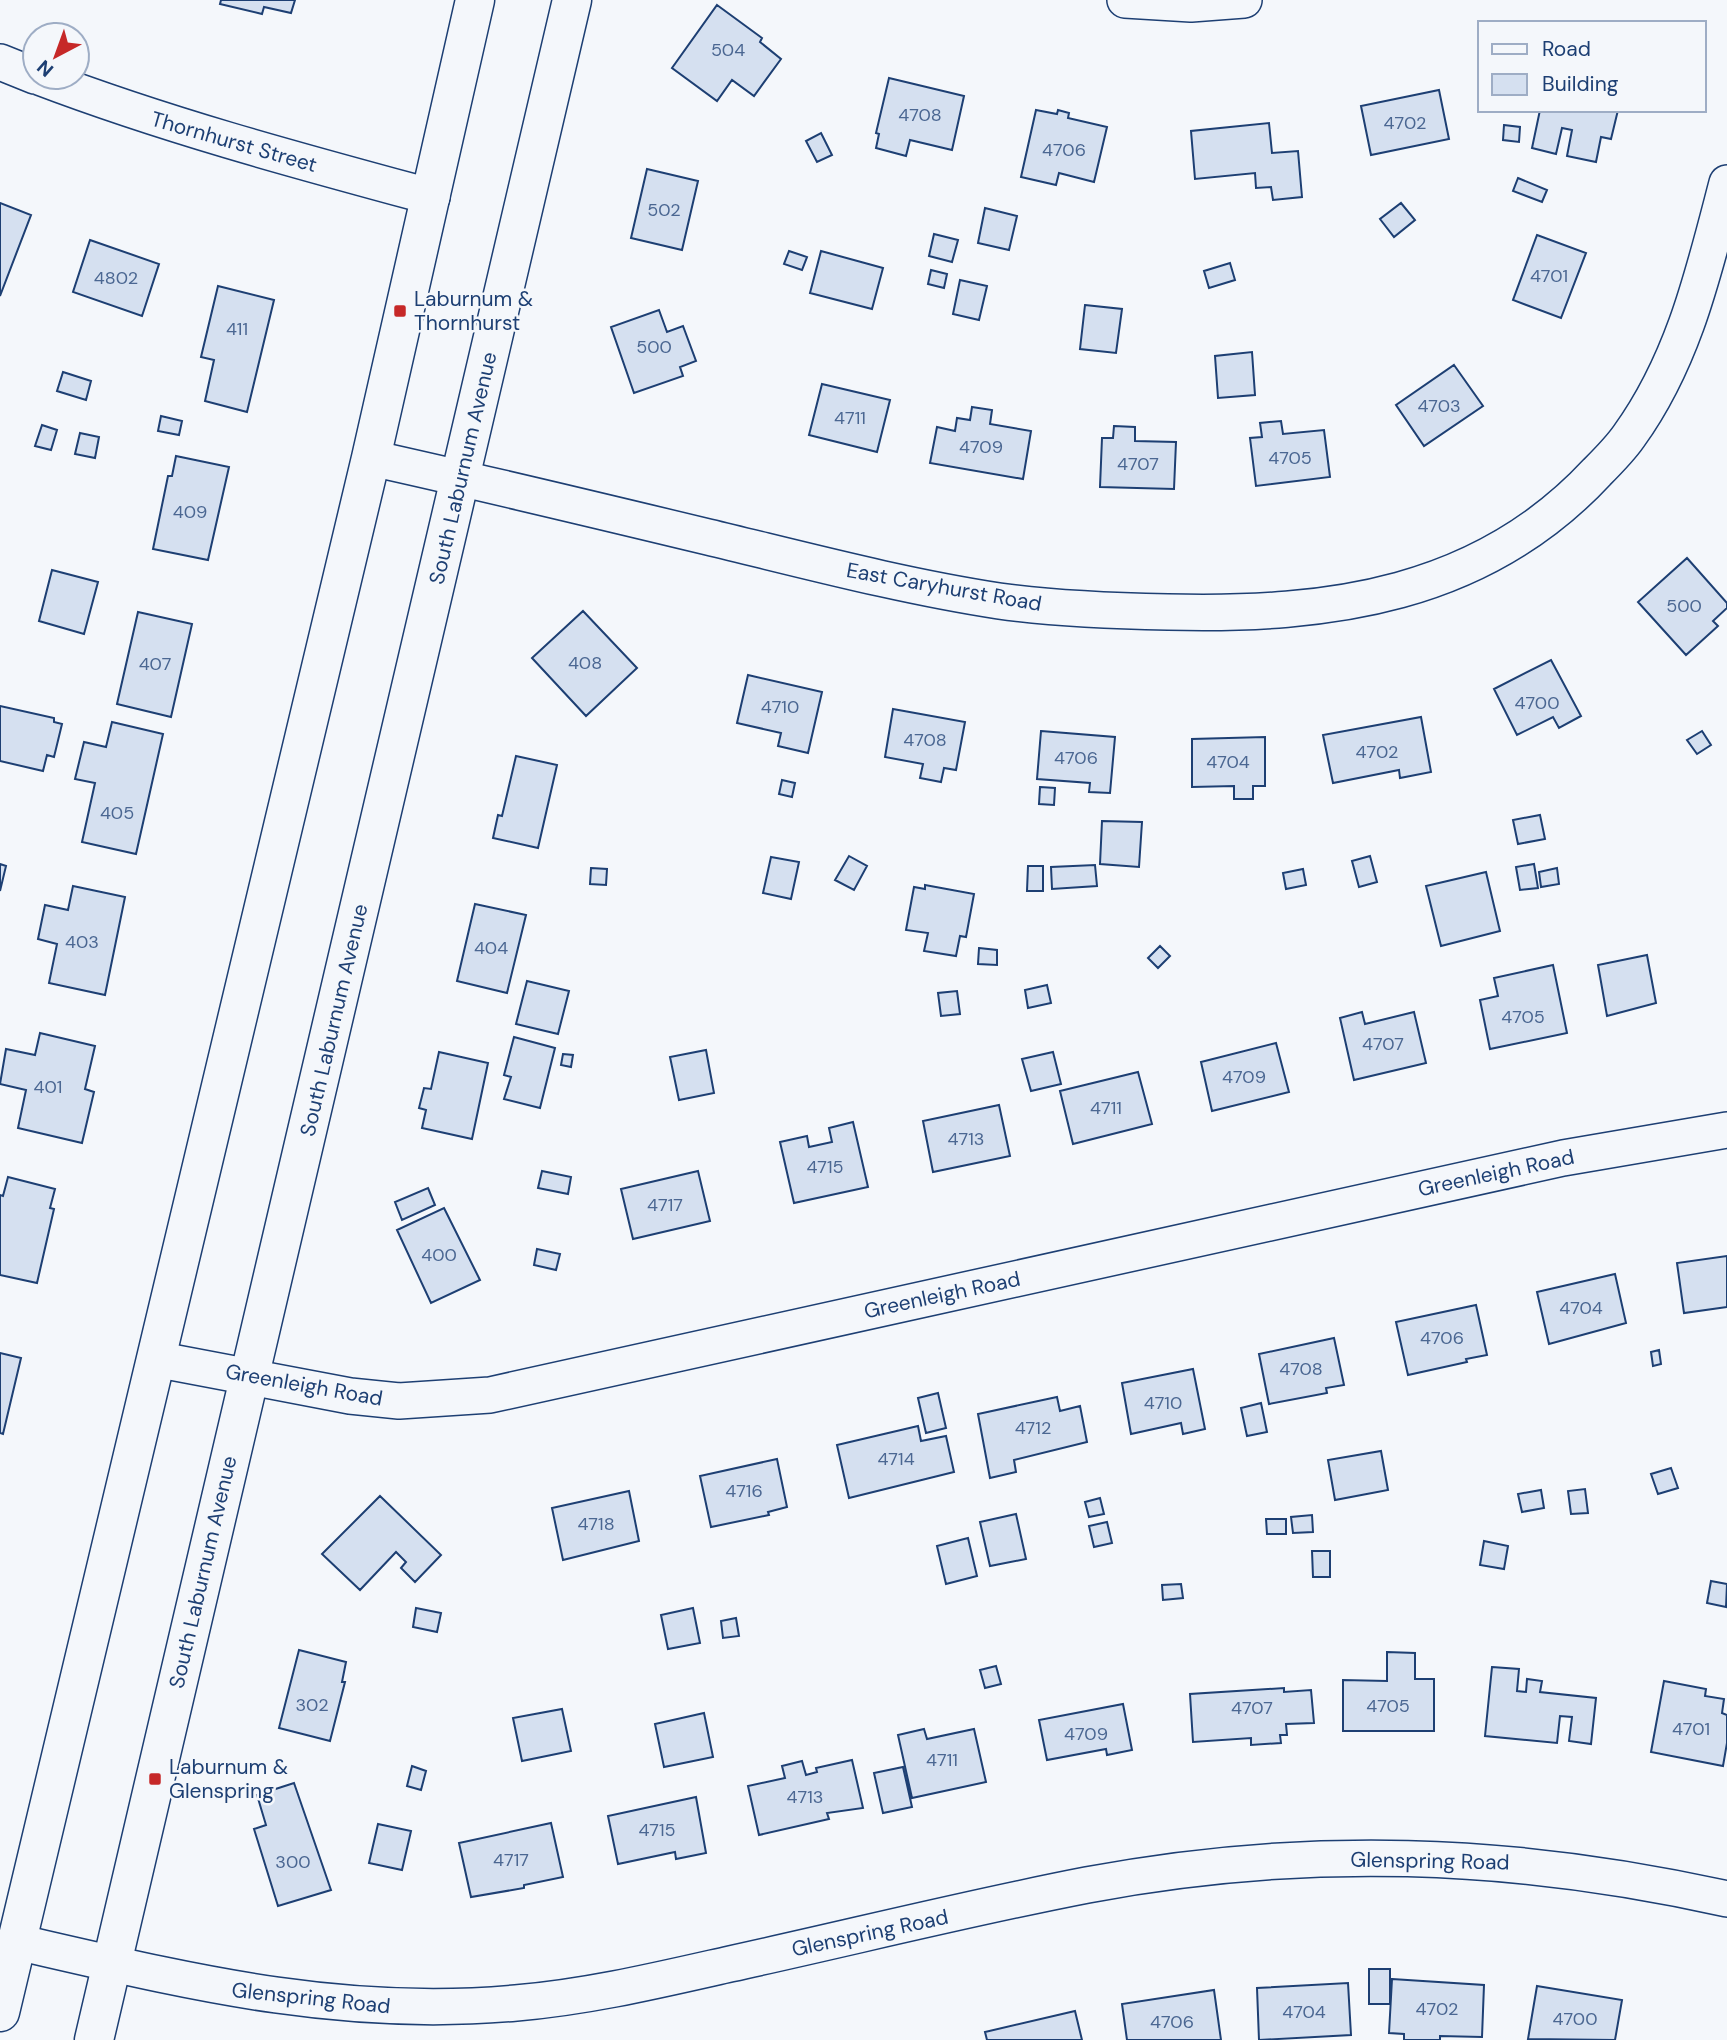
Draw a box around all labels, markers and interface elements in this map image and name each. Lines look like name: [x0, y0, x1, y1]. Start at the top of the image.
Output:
north arrow: [21, 21, 91, 91]
legend: [1478, 21, 1706, 112]
text: Road: [1542, 35, 1591, 63]
house number: 504: [711, 38, 745, 62]
text: N: [32, 54, 59, 82]
text: Building: [1542, 70, 1619, 98]
house number: 4708: [898, 103, 942, 127]
street label: Thornhurst Street: [148, 105, 320, 179]
house number: 4702: [1384, 111, 1426, 135]
house number: 4706: [1042, 138, 1086, 162]
house number: 502: [647, 198, 681, 222]
house number: 4701: [1530, 264, 1568, 288]
house number: 4802: [94, 266, 138, 290]
place label: Laburnum & Thornhurst: [414, 285, 533, 337]
marker: Laburnum & Thornhurst: [392, 303, 408, 319]
house number: 411: [226, 317, 248, 341]
house number: 500: [636, 335, 672, 359]
street label: South Laburnum Avenue: [423, 349, 503, 587]
house number: 4703: [1417, 394, 1461, 418]
house number: 4711: [834, 406, 866, 430]
house number: 4709: [959, 435, 1003, 459]
house number: 4705: [1268, 446, 1312, 470]
house number: 4707: [1117, 452, 1159, 476]
house number: 409: [173, 500, 207, 524]
street label: East Caryhurst Road: [844, 556, 1044, 618]
house number: 500: [1666, 594, 1702, 618]
house number: 408: [568, 651, 602, 675]
house number: 407: [139, 652, 171, 676]
house number: 4700: [1515, 691, 1559, 715]
house number: 4710: [761, 695, 799, 719]
house number: 4708: [903, 728, 947, 752]
house number: 4702: [1356, 740, 1398, 764]
house number: 4706: [1054, 746, 1098, 770]
house number: 4704: [1206, 750, 1250, 774]
house number: 405: [100, 801, 134, 825]
street label: South Laburnum Avenue: [294, 901, 374, 1139]
house number: 403: [65, 930, 99, 954]
house number: 404: [474, 936, 508, 960]
house number: 4705: [1501, 1005, 1545, 1029]
house number: 4707: [1362, 1032, 1404, 1056]
house number: 4709: [1222, 1065, 1266, 1089]
house number: 401: [34, 1075, 62, 1099]
house number: 4711: [1090, 1096, 1122, 1120]
house number: 4713: [948, 1127, 984, 1151]
street label: Greenleigh Road: [1415, 1143, 1577, 1203]
house number: 4715: [806, 1155, 844, 1179]
house number: 4717: [647, 1193, 683, 1217]
house number: 400: [421, 1243, 457, 1267]
street label: Greenleigh Road: [861, 1265, 1023, 1325]
house number: 4704: [1559, 1296, 1603, 1320]
house number: 4706: [1420, 1326, 1464, 1350]
street label: Greenleigh Road: [223, 1357, 385, 1413]
house number: 4708: [1279, 1357, 1323, 1381]
house number: 4710: [1144, 1391, 1182, 1415]
house number: 4712: [1015, 1416, 1051, 1440]
house number: 4714: [877, 1447, 915, 1471]
street label: South Laburnum Avenue: [163, 1453, 243, 1691]
house number: 4716: [725, 1479, 763, 1503]
house number: 4718: [577, 1512, 615, 1536]
house number: 302: [295, 1693, 329, 1717]
house number: 4705: [1366, 1694, 1410, 1718]
house number: 4707: [1231, 1696, 1273, 1720]
house number: 4701: [1672, 1717, 1710, 1741]
house number: 4709: [1064, 1722, 1108, 1746]
house number: 4711: [926, 1748, 958, 1772]
place label: Laburnum & Glenspring: [169, 1753, 288, 1805]
marker: Laburnum & Glenspring: [147, 1771, 163, 1787]
house number: 4713: [787, 1785, 823, 1809]
house number: 4715: [638, 1818, 676, 1842]
street label: Glenspring Road: [1350, 1846, 1510, 1876]
house number: 4717: [493, 1848, 529, 1872]
house number: 300: [275, 1850, 311, 1874]
street label: Glenspring Road: [789, 1903, 951, 1963]
street label: Glenspring Road: [230, 1976, 392, 2020]
house number: 4702: [1416, 1997, 1458, 2021]
house number: 4704: [1282, 2000, 1326, 2024]
house number: 4700: [1553, 2007, 1597, 2031]
house number: 4706: [1150, 2010, 1194, 2034]

